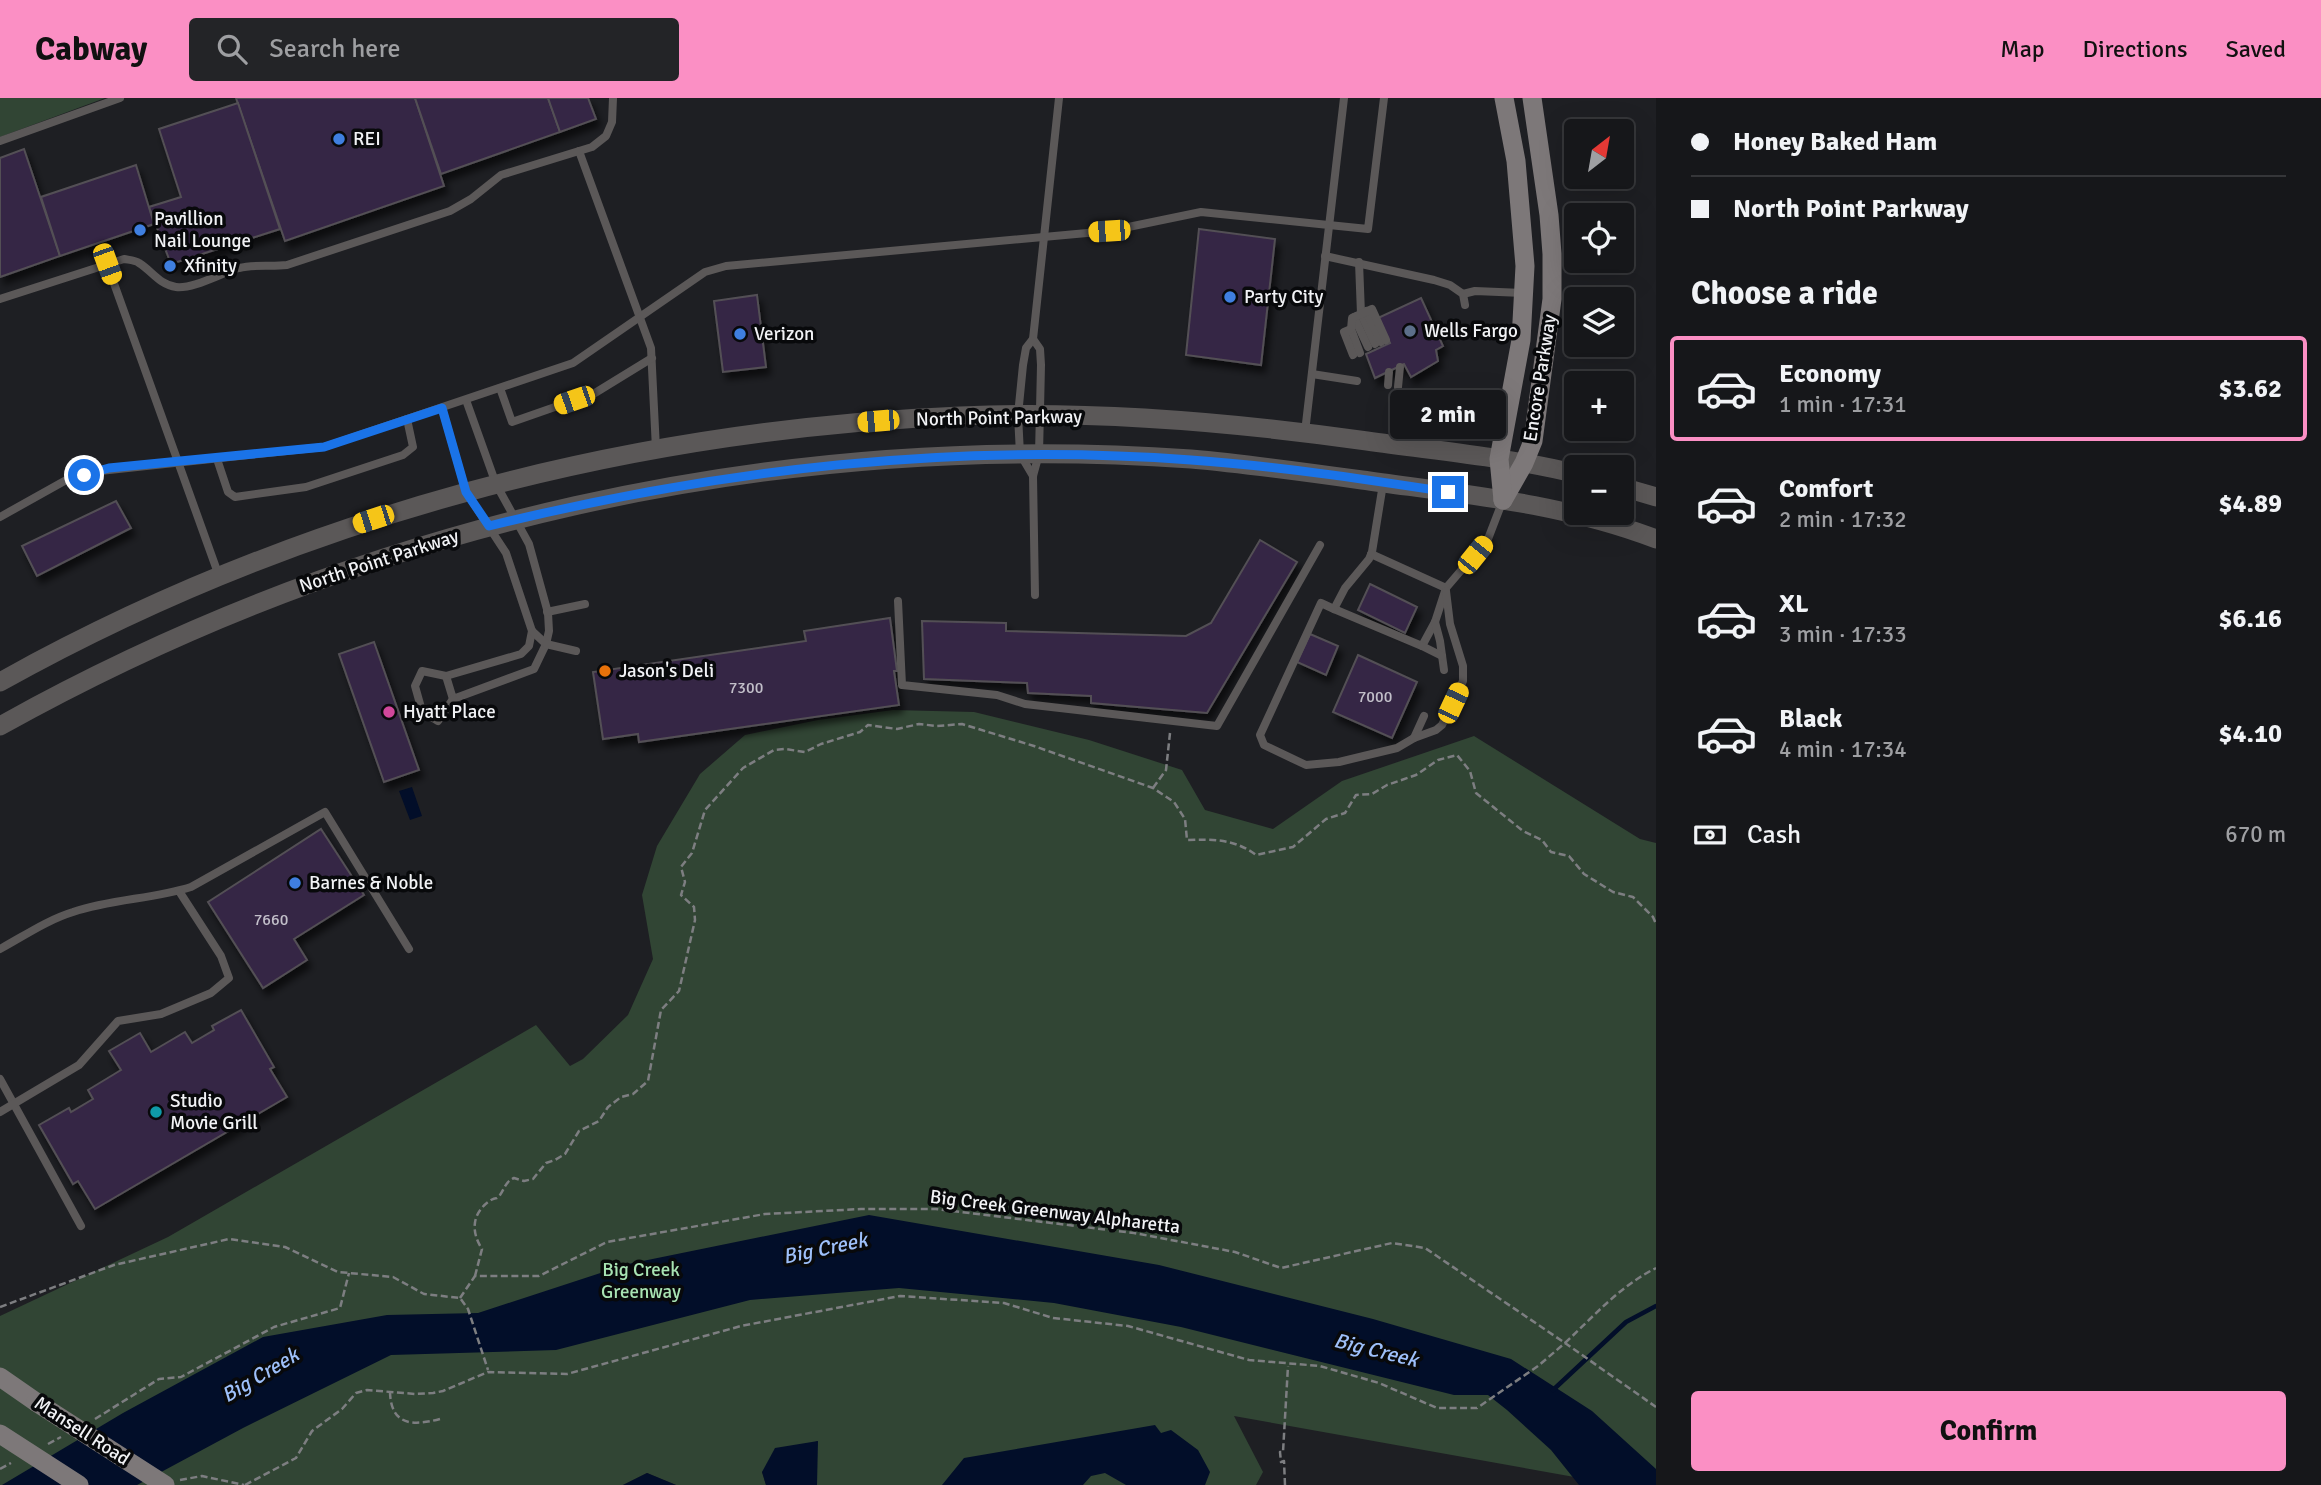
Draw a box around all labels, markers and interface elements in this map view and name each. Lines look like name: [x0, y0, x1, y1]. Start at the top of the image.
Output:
search box: [189, 18, 679, 81]
text: Cabway: [35, 29, 147, 70]
icon: search: [213, 30, 251, 68]
text: Search here: [269, 33, 400, 65]
text: Map: [2000, 34, 2045, 64]
text: Directions: [2083, 34, 2188, 64]
text: Saved: [2226, 34, 2286, 64]
north arrow: [1564, 119, 1634, 189]
map controls: [1564, 119, 1634, 525]
text: Honey Baked Ham: [1733, 126, 1937, 158]
place label: REI: [353, 127, 381, 151]
marker: REI: [331, 131, 347, 147]
text: North Point Parkway: [1733, 193, 1969, 225]
button: locate: [1564, 203, 1634, 273]
place label: Pavillion Nail Lounge: [154, 207, 251, 253]
car: [1088, 219, 1131, 243]
marker: Pavillion Nail Lounge: [132, 222, 148, 238]
car: [90, 241, 125, 287]
place label: Xfinity: [184, 254, 237, 278]
marker: Xfinity: [162, 258, 178, 274]
text: Choose a ride: [1691, 274, 1878, 313]
place label: Party City: [1244, 285, 1323, 309]
button: layers: [1564, 287, 1634, 357]
marker: Party City: [1222, 289, 1238, 305]
street label: Encore Parkway: [1518, 313, 1562, 443]
place label: Wells Fargo: [1424, 319, 1518, 343]
place label: Verizon: [754, 322, 814, 346]
marker: Wells Fargo: [1402, 323, 1418, 339]
marker: Verizon: [732, 326, 748, 342]
icon: car: [1695, 357, 1758, 420]
text: Economy: [1779, 358, 1881, 390]
button: +: [1564, 371, 1634, 441]
text: $3.62: [2218, 373, 2282, 405]
car: [551, 383, 598, 417]
callout: 2 min: [1390, 390, 1506, 440]
text: 1 min · 17:31: [1779, 390, 1907, 419]
text: 2 min: [1420, 400, 1476, 429]
street label: North Point Parkway: [916, 405, 1082, 431]
car: [857, 409, 900, 433]
button: −: [1564, 455, 1634, 525]
route start: [68, 459, 100, 491]
icon: car: [1695, 472, 1758, 535]
text: Comfort: [1779, 473, 1873, 505]
route end: [1432, 476, 1464, 508]
text: $4.89: [2218, 488, 2282, 520]
car: [350, 503, 397, 535]
text: 2 min · 17:32: [1779, 505, 1907, 534]
street label: North Point Parkway: [296, 524, 462, 598]
car: [1454, 532, 1497, 578]
icon: car: [1695, 587, 1758, 650]
text: XL: [1779, 588, 1809, 620]
text: $6.16: [2218, 603, 2282, 635]
text: 3 min · 17:33: [1779, 620, 1907, 649]
place label: Jason's Deli: [619, 659, 714, 683]
marker: Jason's Deli: [597, 663, 613, 679]
house number: 7300: [729, 678, 763, 698]
car: [1435, 680, 1472, 726]
house number: 7000: [1358, 687, 1392, 707]
place label: Hyatt Place: [403, 700, 496, 724]
icon: car: [1695, 702, 1758, 765]
text: Black: [1779, 703, 1842, 735]
marker: Hyatt Place: [381, 704, 397, 720]
text: $4.10: [2218, 718, 2282, 750]
text: 4 min · 17:34: [1779, 735, 1907, 764]
icon: cash: [1691, 816, 1729, 854]
text: Cash: [1747, 819, 1801, 851]
text: 670 m: [2225, 820, 2286, 849]
place label: Barnes & Noble: [309, 871, 433, 895]
marker: Barnes & Noble: [287, 875, 303, 891]
house number: 7660: [254, 910, 288, 930]
place label: Studio Movie Grill: [170, 1089, 258, 1135]
marker: Studio Movie Grill: [148, 1104, 164, 1120]
street label: Big Creek Greenway Alpharetta: [929, 1185, 1181, 1239]
water label: Big Creek: [780, 1226, 872, 1270]
park label: Big Creek Greenway: [601, 1258, 681, 1304]
water label: Big Creek: [1331, 1327, 1423, 1374]
water label: Big Creek: [217, 1341, 306, 1408]
street label: Mansell Road: [30, 1391, 134, 1471]
button: Confirm: [1691, 1391, 2286, 1471]

